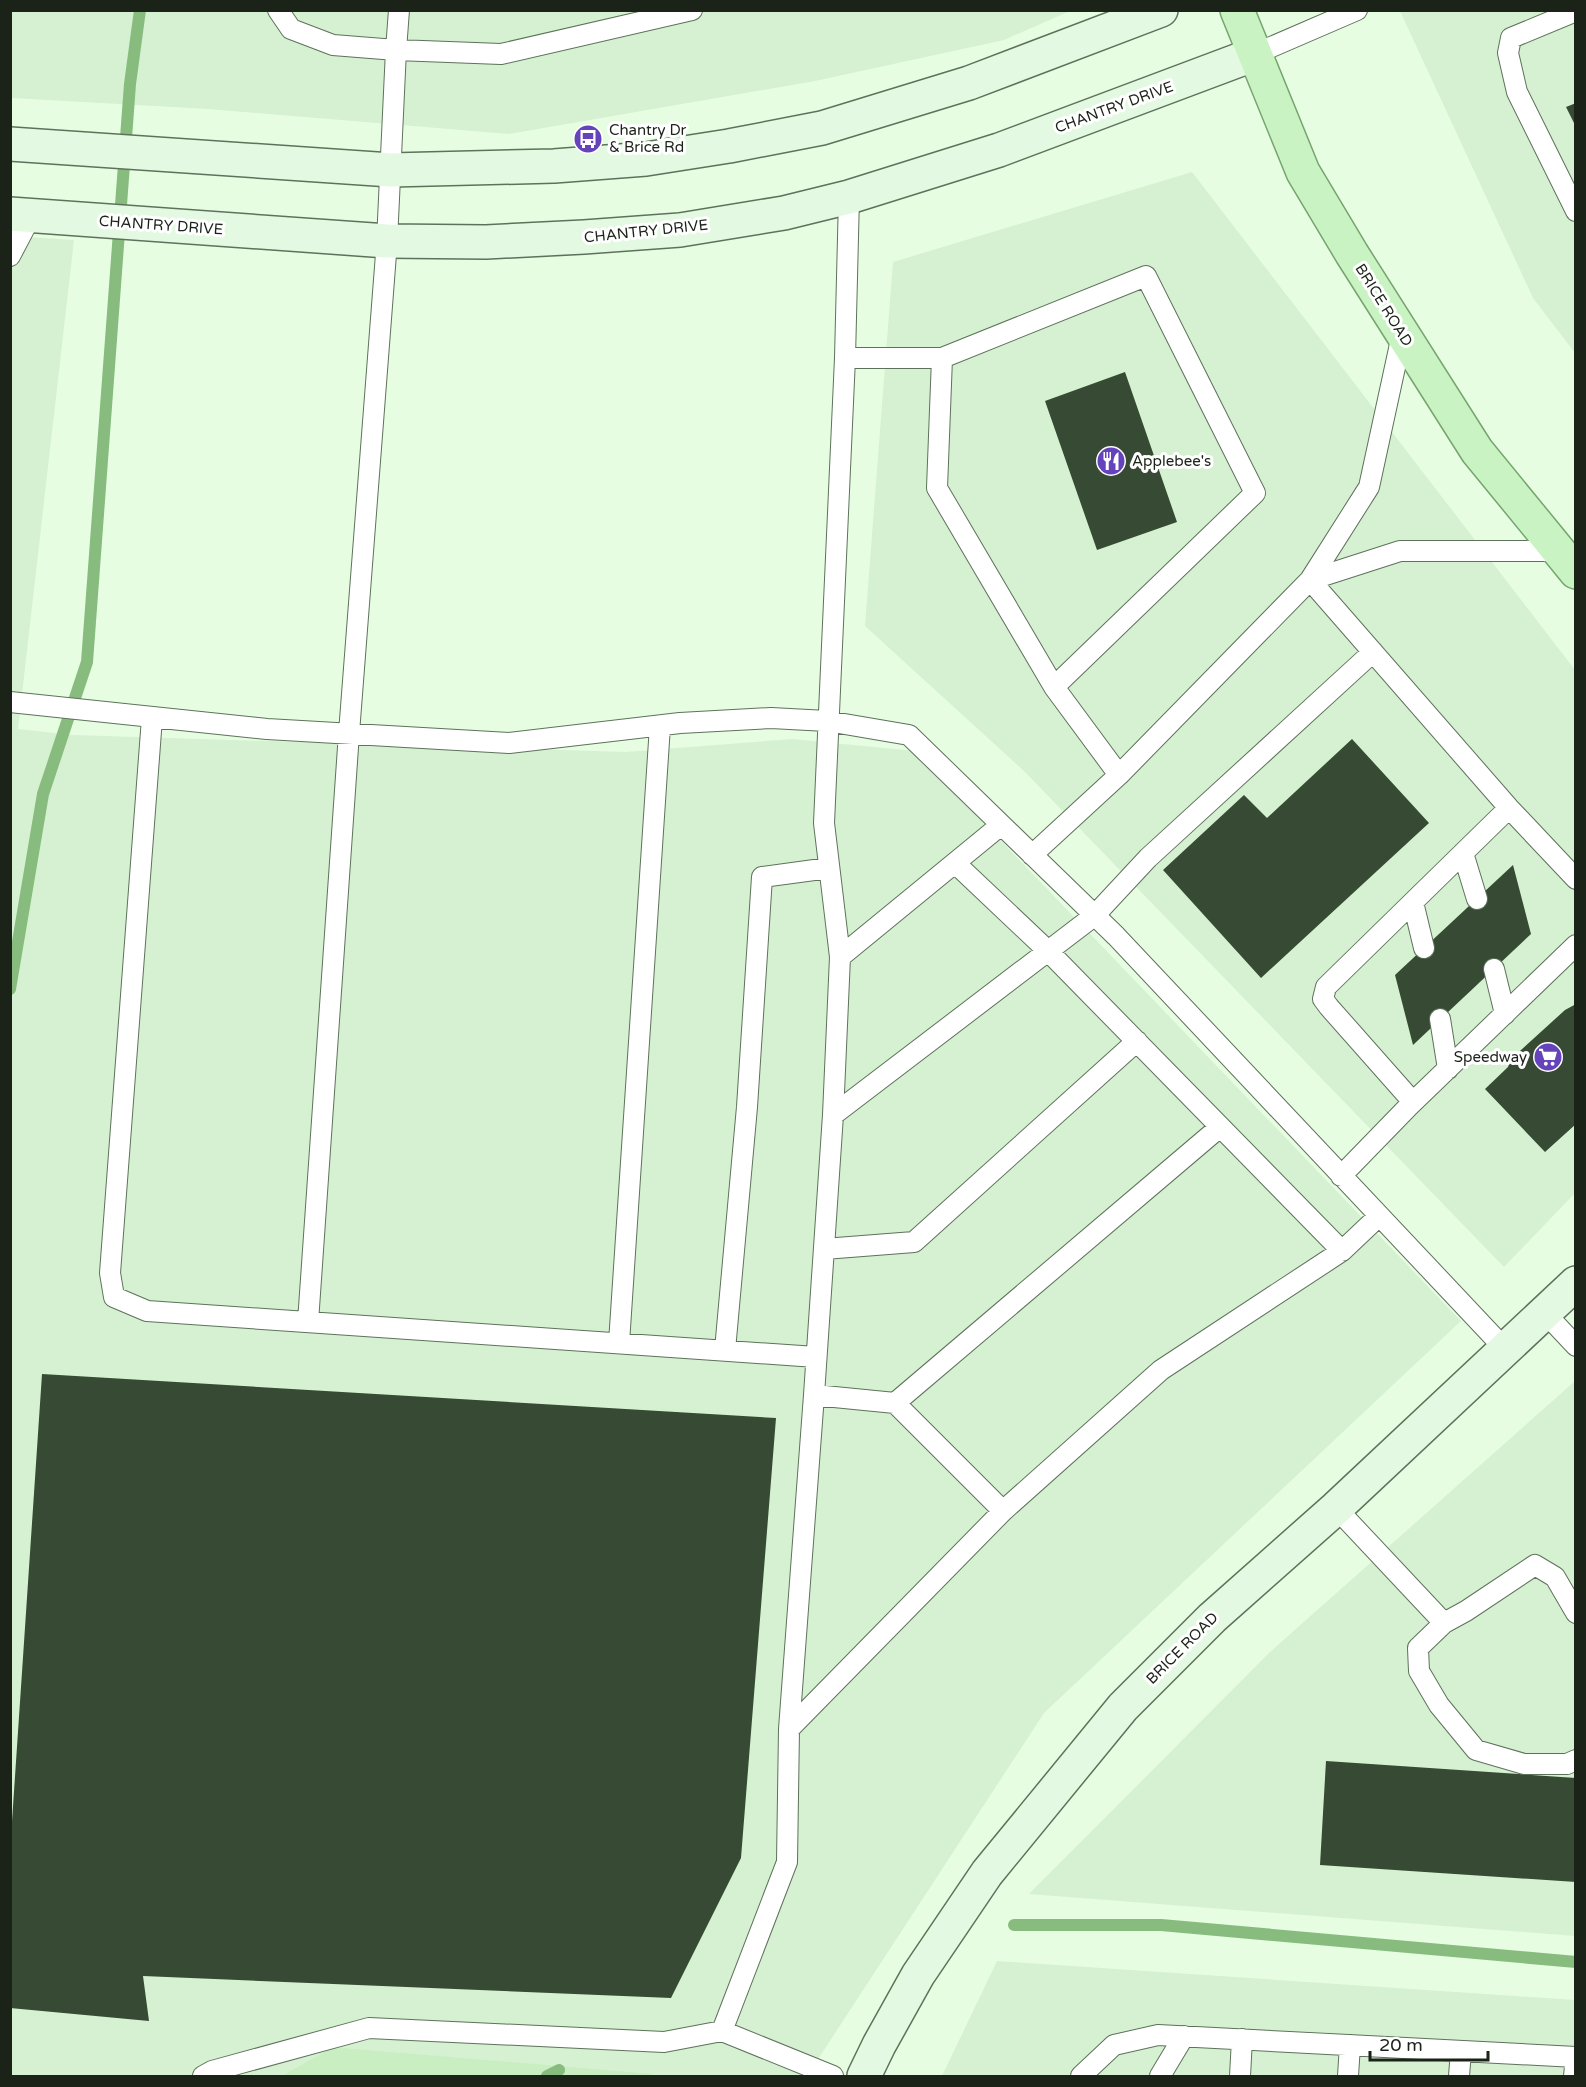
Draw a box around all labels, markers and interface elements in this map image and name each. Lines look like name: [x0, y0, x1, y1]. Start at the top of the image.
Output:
street label: CHANTRY DRIVE: [1052, 77, 1176, 137]
place label: Chantry Dr & Brice Rd: [609, 121, 687, 156]
bus stop icon: Chantry Dr & Brice Rd: [572, 123, 604, 155]
street label: CHANTRY DRIVE: [98, 212, 224, 238]
street label: CHANTRY DRIVE: [583, 216, 709, 246]
street label: BRICE ROAD: [1351, 260, 1417, 350]
restaurant icon: Applebee's: [1095, 445, 1127, 477]
place label: Applebee's: [1132, 452, 1211, 470]
supermarket icon: Speedway: [1532, 1041, 1564, 1073]
place label: Speedway: [1454, 1048, 1527, 1066]
street label: BRICE ROAD: [1142, 1608, 1222, 1688]
scale bar: [1370, 2024, 1488, 2062]
text: 20 m: [1379, 2034, 1423, 2056]

